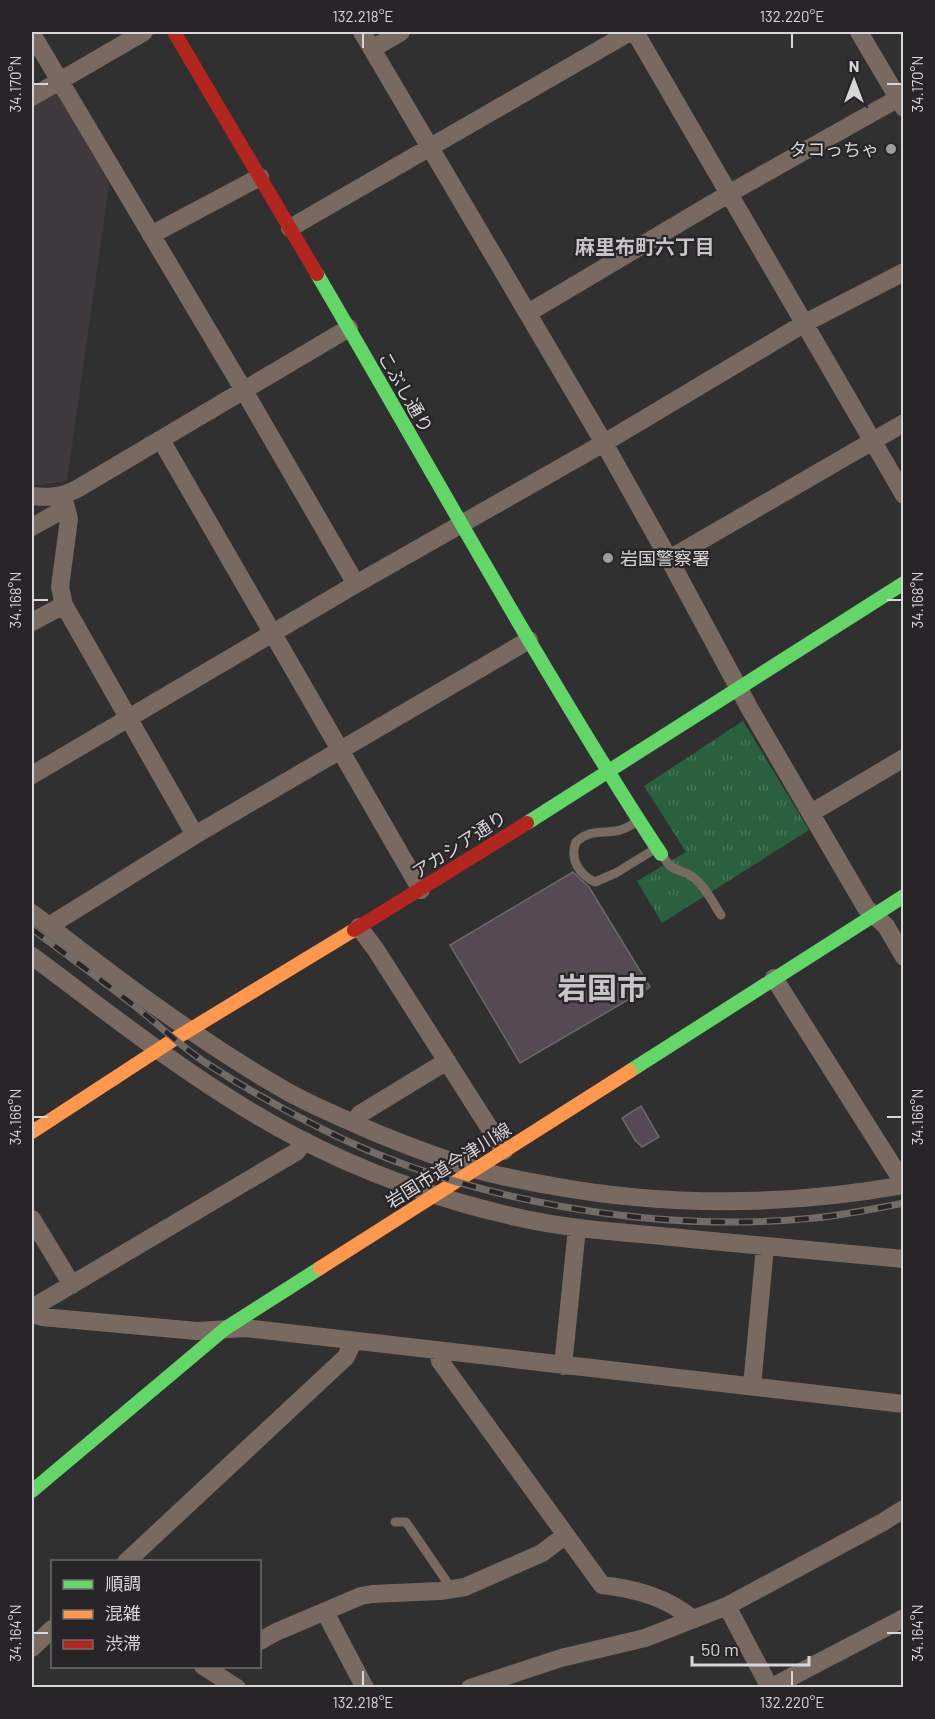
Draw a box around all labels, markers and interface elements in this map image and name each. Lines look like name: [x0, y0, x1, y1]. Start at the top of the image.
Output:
text: 132.218°E: [333, 7, 393, 25]
text: 132.220°E: [760, 7, 824, 25]
north arrow: [824, 51, 884, 111]
text: 34.170°N: [6, 56, 24, 112]
text: N: [849, 56, 859, 75]
text: 34.170°N: [908, 56, 926, 112]
place label: タコっちゃ: [789, 138, 879, 160]
marker: タコっちゃ: [884, 142, 898, 156]
district label: 麻里布町六丁目: [575, 234, 715, 258]
street label: こぶし通り: [374, 348, 438, 436]
place label: 岩国警察署: [620, 547, 710, 569]
marker: 岩国警察署: [601, 551, 615, 565]
text: 34.168°N: [6, 572, 24, 628]
text: 34.168°N: [908, 572, 926, 628]
street label: アカシア通り: [408, 805, 510, 883]
district label: 岩国市: [557, 969, 647, 1005]
text: 34.166°N: [6, 1089, 24, 1145]
text: 34.166°N: [908, 1089, 926, 1145]
street label: 岩国市道今津川線: [381, 1118, 515, 1212]
legend: [51, 1560, 261, 1668]
text: 順調: [105, 1572, 141, 1594]
text: 混雑: [105, 1602, 141, 1624]
text: 34.164°N: [6, 1604, 24, 1662]
text: 34.164°N: [908, 1604, 926, 1662]
scale bar: [692, 1629, 809, 1667]
text: 渋滞: [105, 1632, 141, 1654]
text: 50 m: [701, 1638, 739, 1660]
text: 132.218°E: [333, 1693, 393, 1711]
text: 132.220°E: [760, 1693, 824, 1711]

